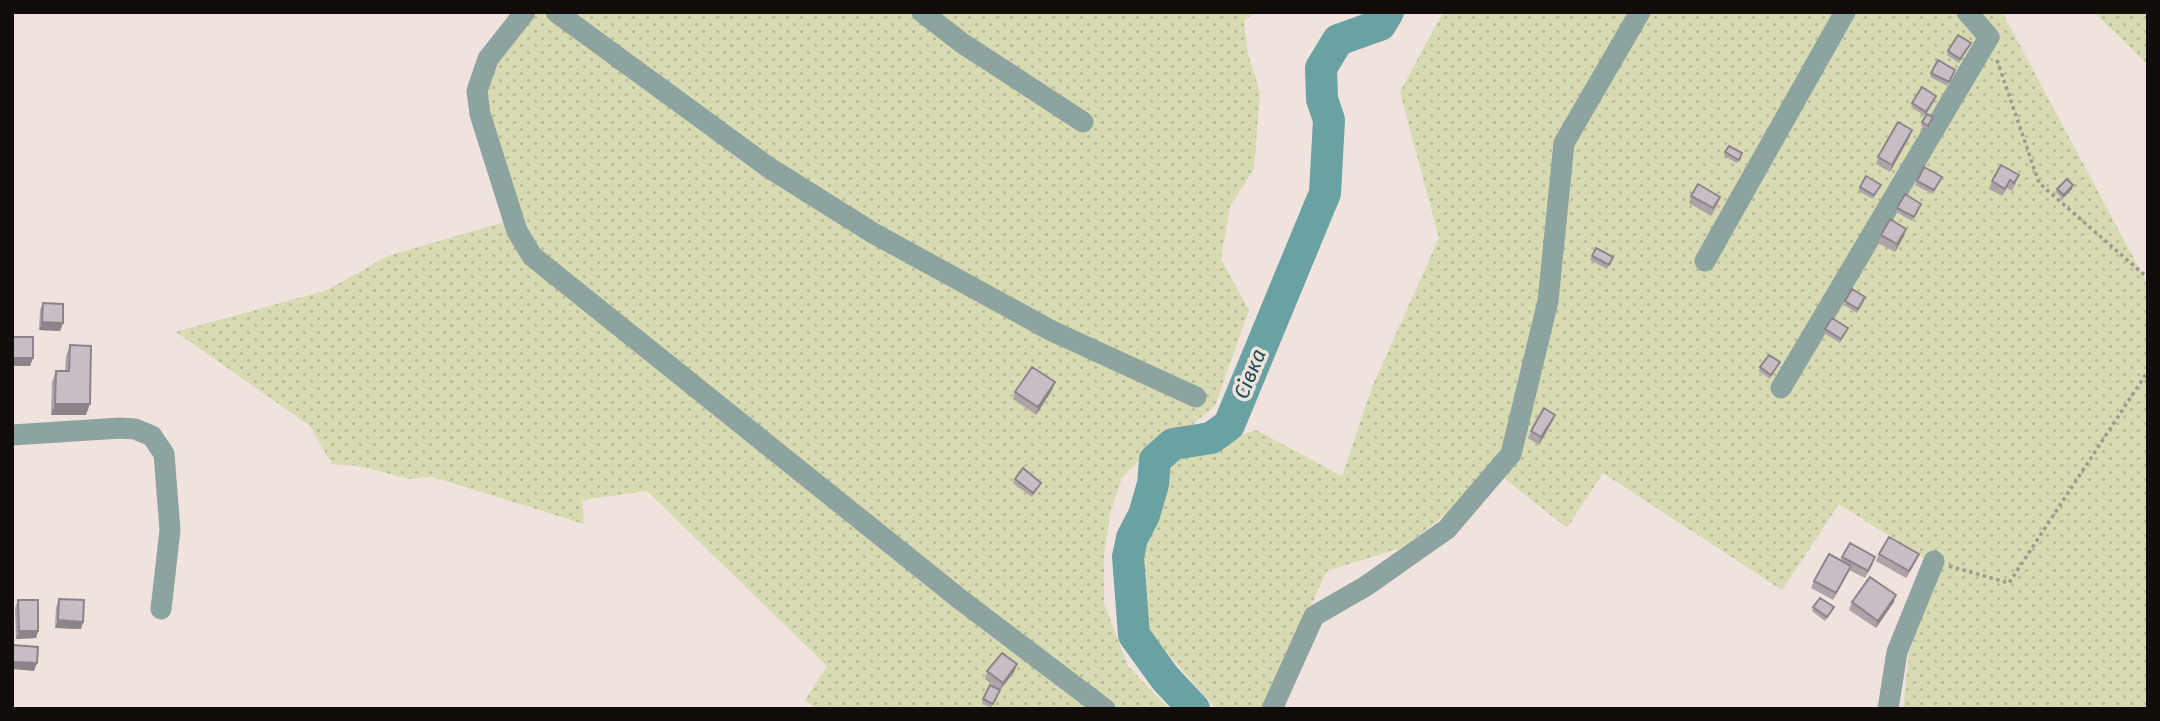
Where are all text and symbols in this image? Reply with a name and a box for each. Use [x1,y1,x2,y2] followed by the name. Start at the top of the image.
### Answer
[1228,345,1272,403] water label: Сівка

